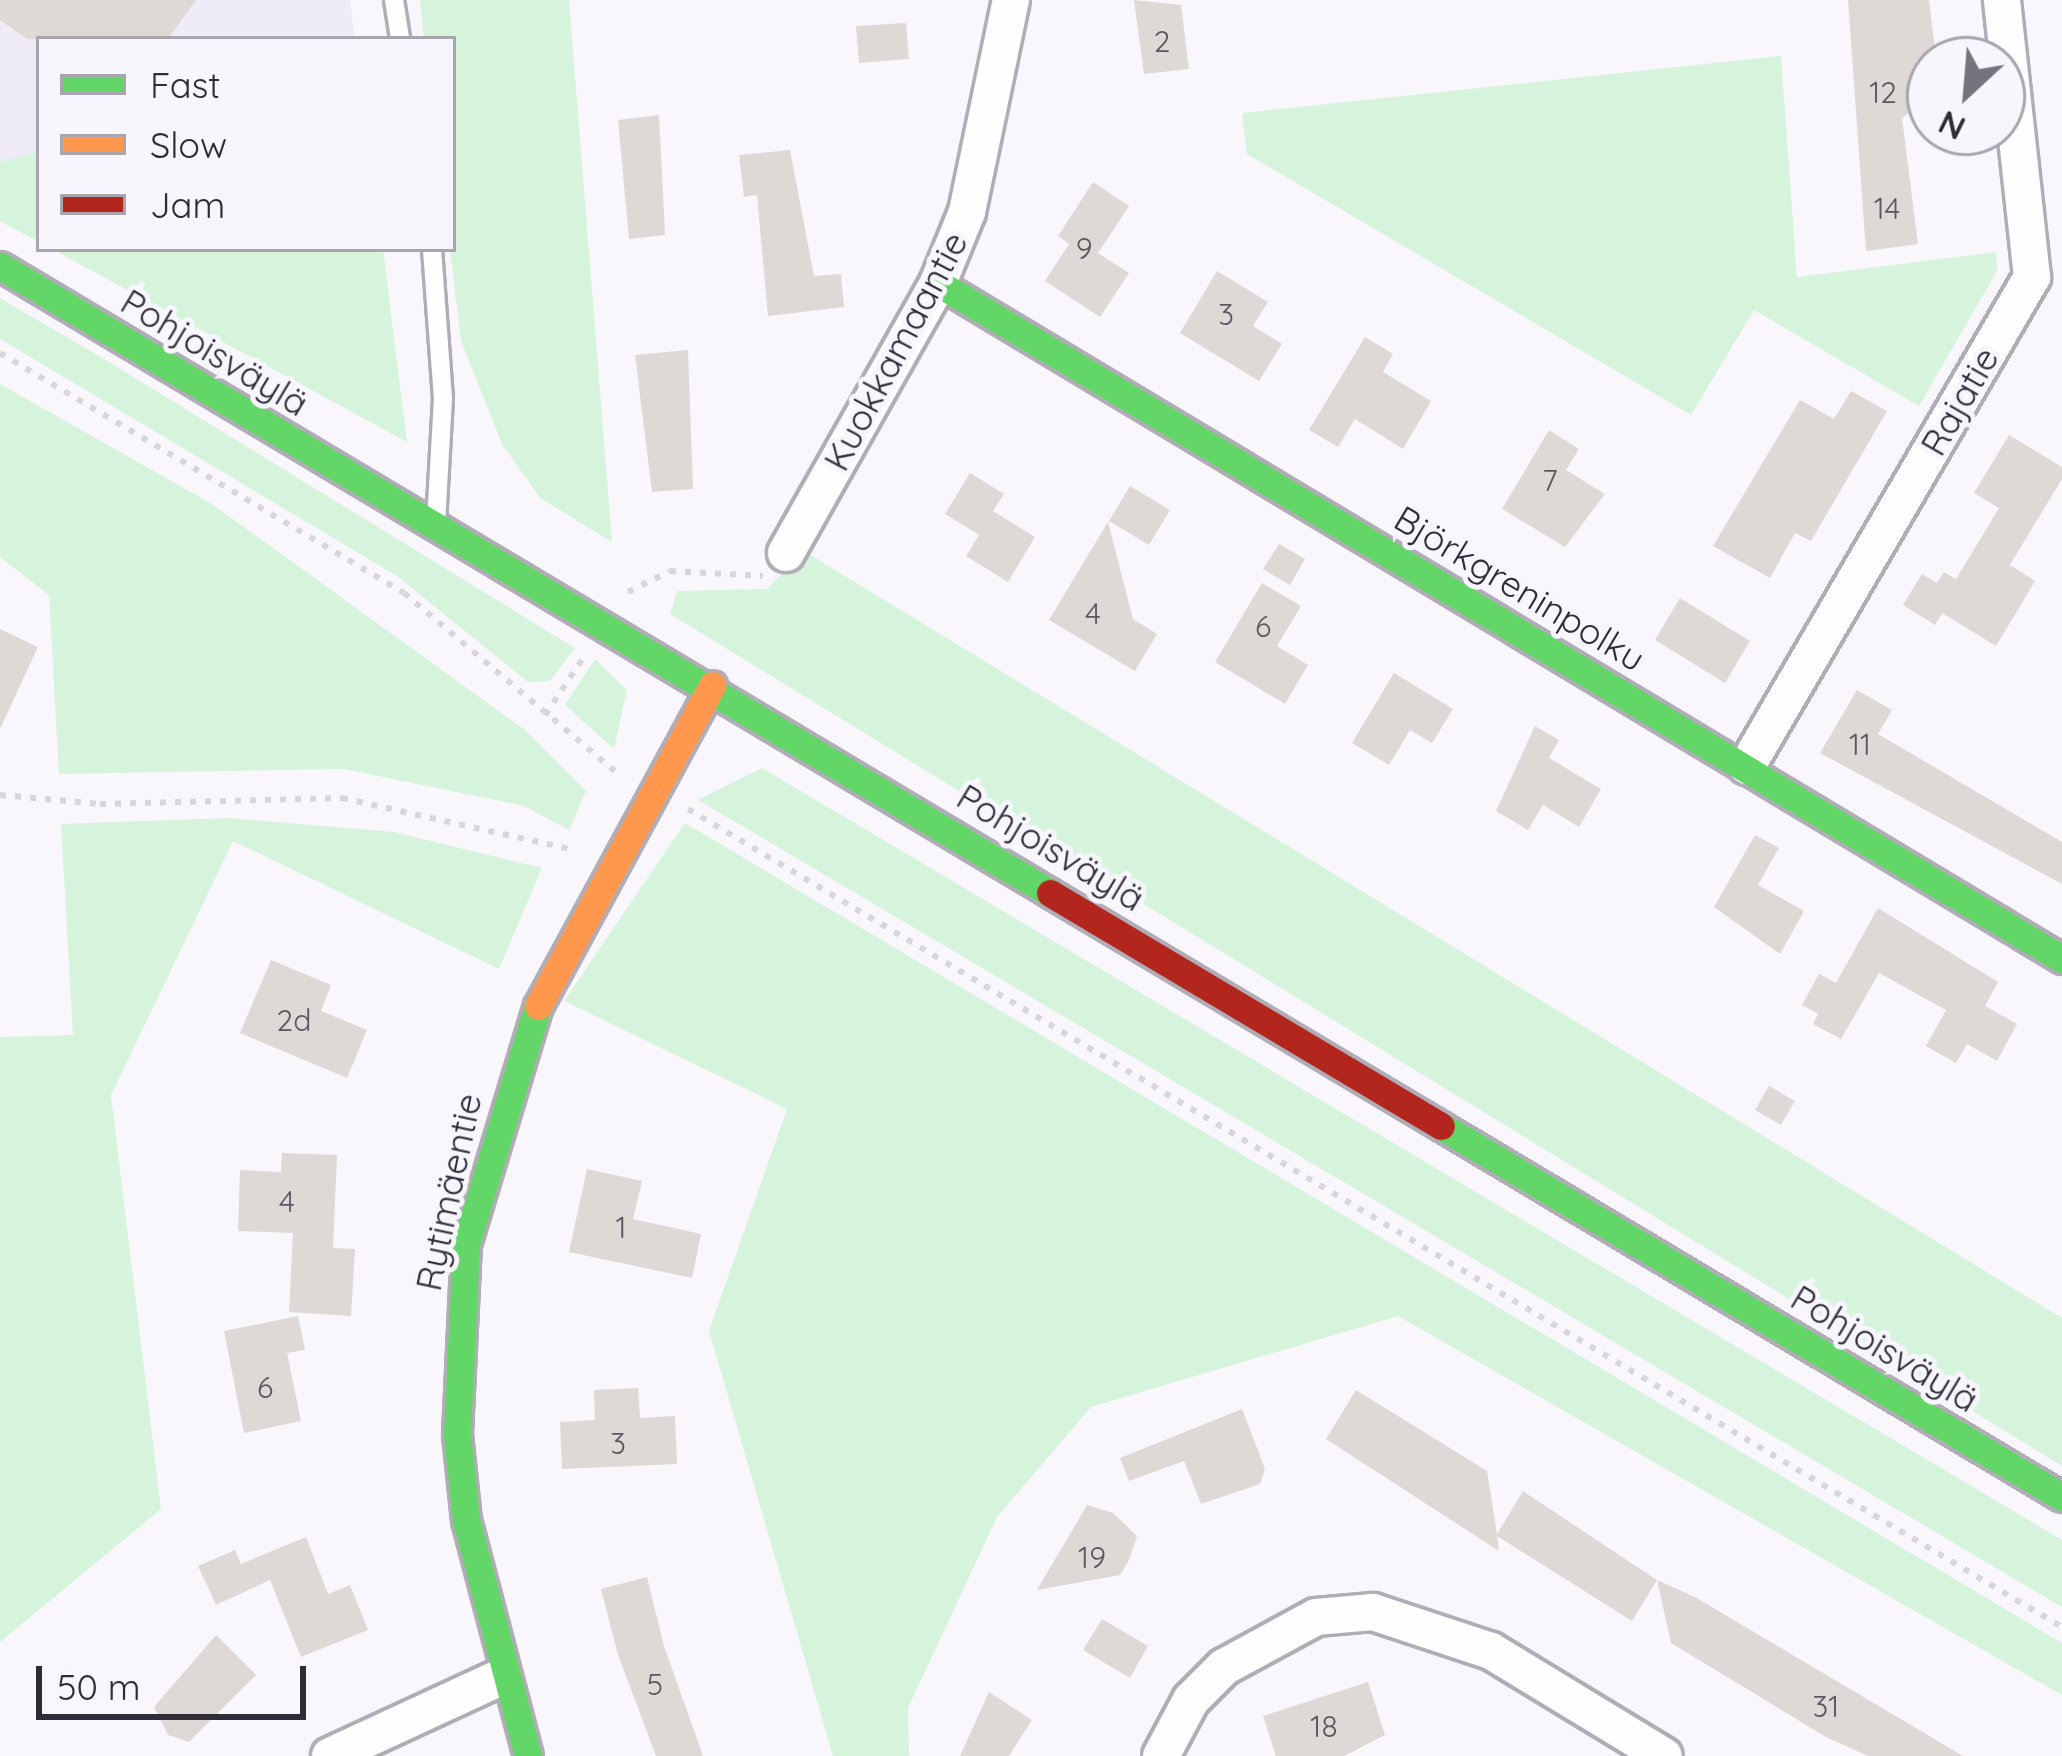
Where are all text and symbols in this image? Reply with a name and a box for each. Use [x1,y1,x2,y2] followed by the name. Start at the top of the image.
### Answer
[1154,23,1170,59] house number: 2
[36,36,456,252] legend
[1906,36,2026,156] north arrow
[150,62,221,107] text: Fast
[1869,74,1897,110] house number: 12
[1931,102,1971,150] text: N
[150,122,227,167] text: Slow
[150,182,225,227] text: Jam
[1874,190,1900,226] house number: 14
[814,224,976,478] street label: Kuokkamaantie
[1076,230,1092,266] house number: 9
[114,279,316,425] street label: Pohjoisväylä
[1218,296,1234,332] house number: 3
[1911,339,2007,463] street label: Rajatie
[1542,462,1558,498] house number: 7
[1387,496,1653,680] street label: Björkgreninpolku
[1085,595,1101,631] house number: 4
[1255,608,1271,644] house number: 6
[1849,726,1871,762] house number: 11
[950,774,1152,920] street label: Pohjoisväylä
[277,1002,311,1038] house number: 2d
[406,1089,490,1295] street label: Rytimäentie
[279,1183,295,1219] house number: 4
[615,1209,627,1245] house number: 1
[1784,1275,1986,1421] street label: Pohjoisväylä
[257,1369,273,1405] house number: 6
[610,1425,626,1461] house number: 3
[1078,1539,1106,1575] house number: 19
[42,1642,312,1716] scale bar
[57,1664,141,1709] text: 50 m
[647,1666,663,1702] house number: 5
[1813,1688,1839,1724] house number: 31
[1310,1708,1338,1744] house number: 18

